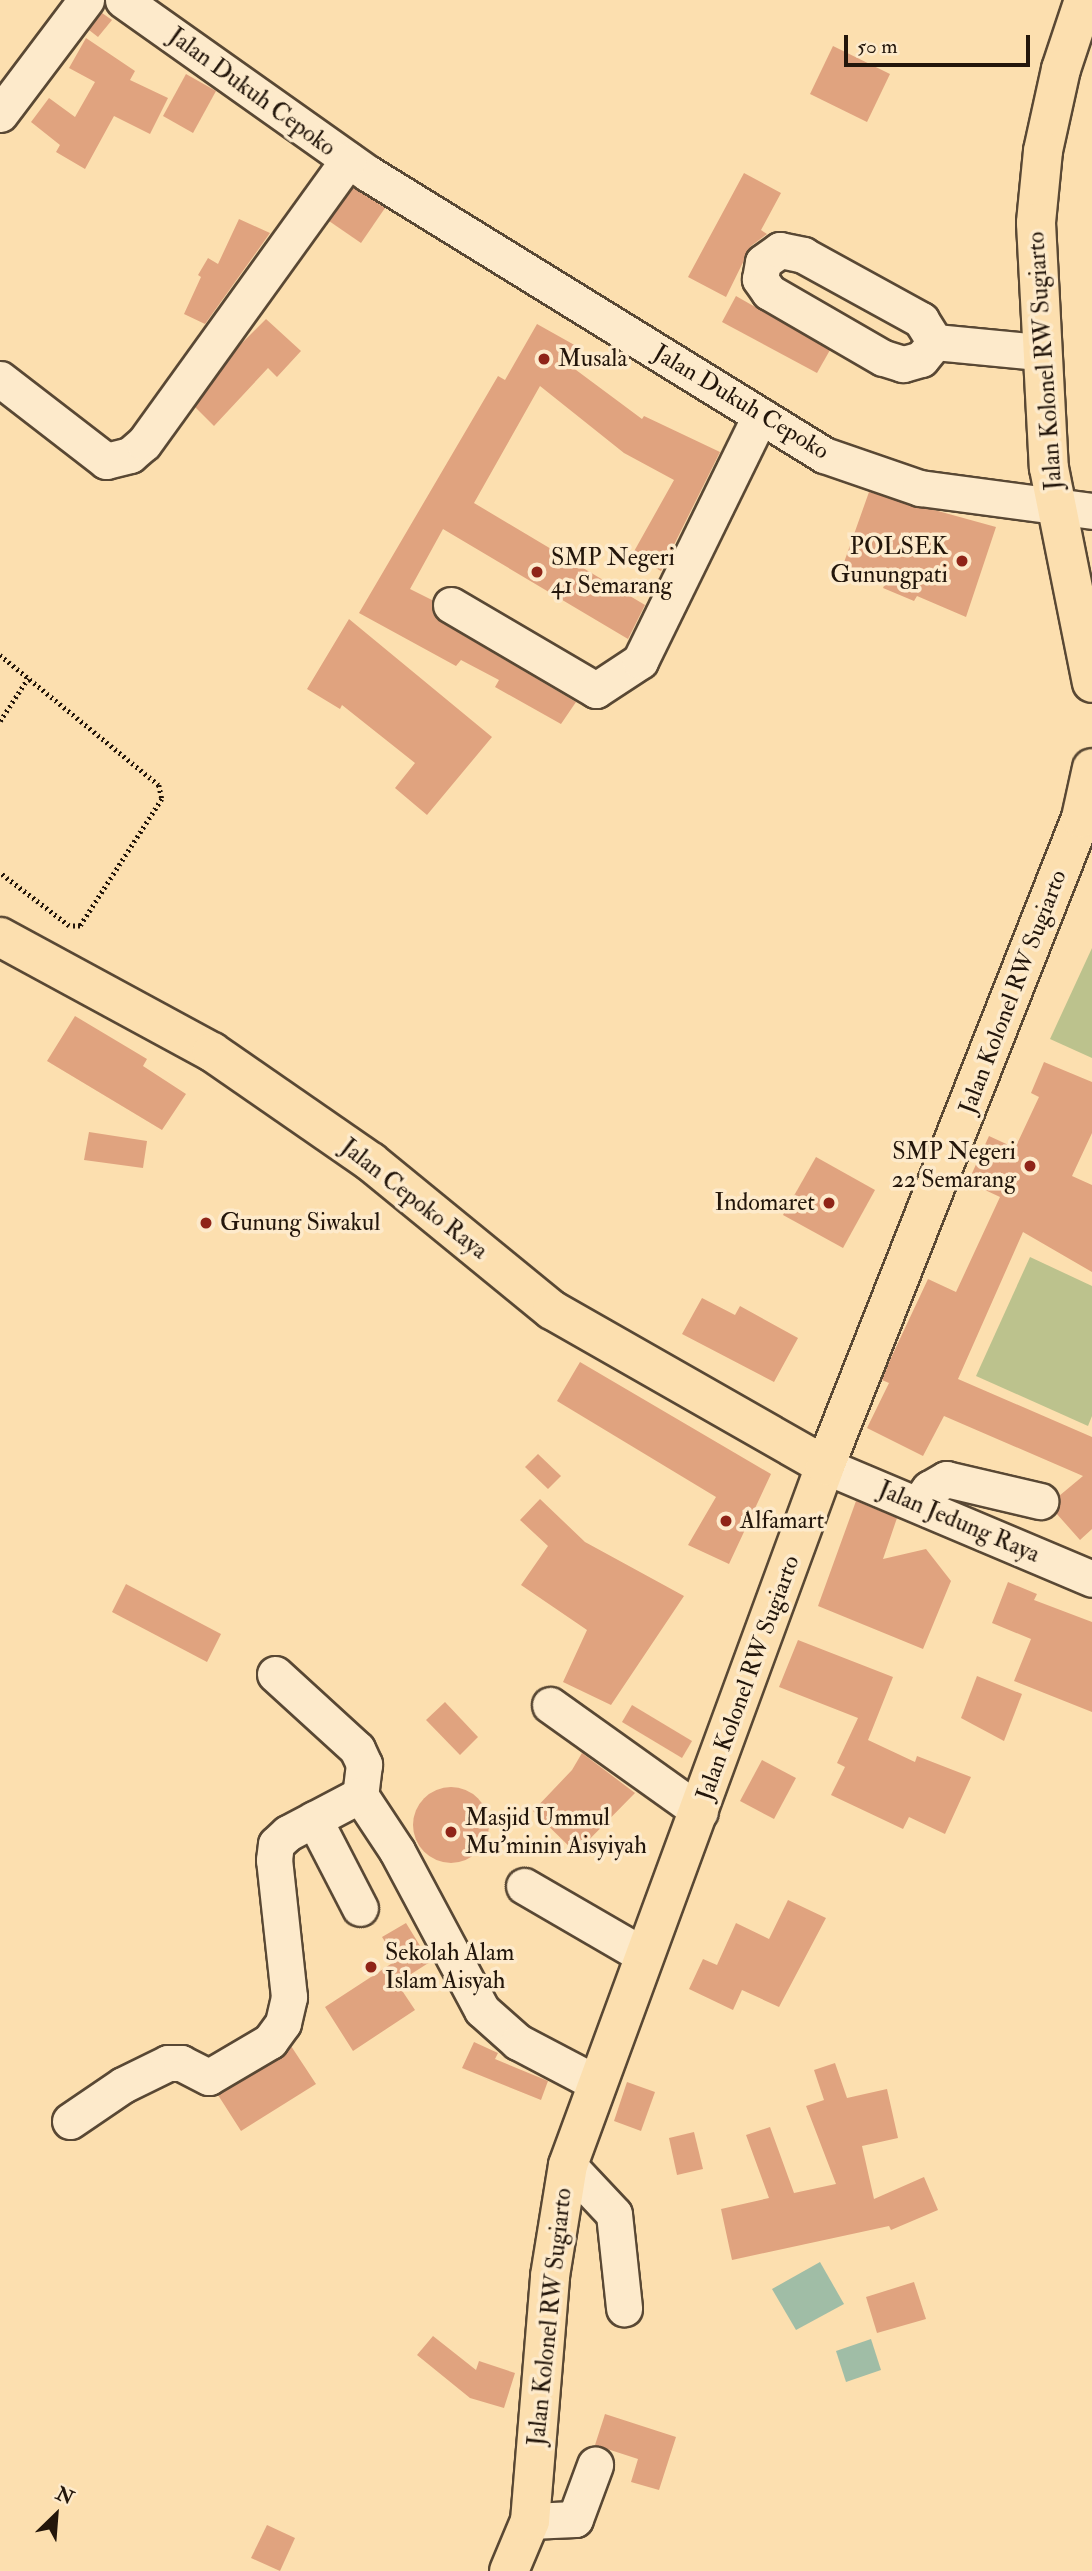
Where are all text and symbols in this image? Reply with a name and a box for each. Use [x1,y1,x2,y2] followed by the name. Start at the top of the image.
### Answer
[847,21,1032,65] scale bar
[163,22,341,162] street label: Jalan Dukuh Cepoko
[857,33,898,60] text: 50 m
[1022,231,1068,491] street label: Jalan Kolonel RW Sugiarto
[648,338,834,466] street label: Jalan Dukuh Cepoko
[558,345,627,373] place label: Musala
[536,351,552,367] marker: Musala
[830,533,948,589] place label: POLSEK Gunungpati
[551,544,675,600] place label: SMP Negeri 41 Semarang
[954,553,970,569] marker: POLSEK Gunungpati
[529,564,545,580] marker: SMP Negeri 41 Semarang
[953,866,1073,1118] street label: Jalan Kolonel RW Sugiarto
[335,1133,493,1265] street label: Jalan Cepoko Raya
[892,1138,1016,1194] place label: SMP Negeri 22 Semarang
[1022,1158,1038,1174] marker: SMP Negeri 22 Semarang
[714,1189,815,1217] place label: Indomaret
[821,1195,837,1211] marker: Indomaret
[220,1209,380,1237] place label: Gunung Siwakul
[198,1215,214,1231] marker: Gunung Siwakul
[874,1475,1044,1569] street label: Jalan Jedung Raya
[740,1507,824,1535] place label: Alfamart
[718,1513,734,1529] marker: Alfamart
[690,1551,806,1805] street label: Jalan Kolonel RW Sugiarto
[465,1804,647,1860] place label: Masjid Ummul Mu'minin Aisyiyah
[443,1824,459,1840] marker: Masjid Ummul Mu'minin Aisyiyah
[385,1939,514,1995] place label: Sekolah Alam Islam Aisyah
[363,1959,379,1975] marker: Sekolah Alam Islam Aisyah
[522,2187,578,2447] street label: Jalan Kolonel RW Sugiarto
[21,2480,91,2550] north arrow
[52,2481,78,2510] text: N

